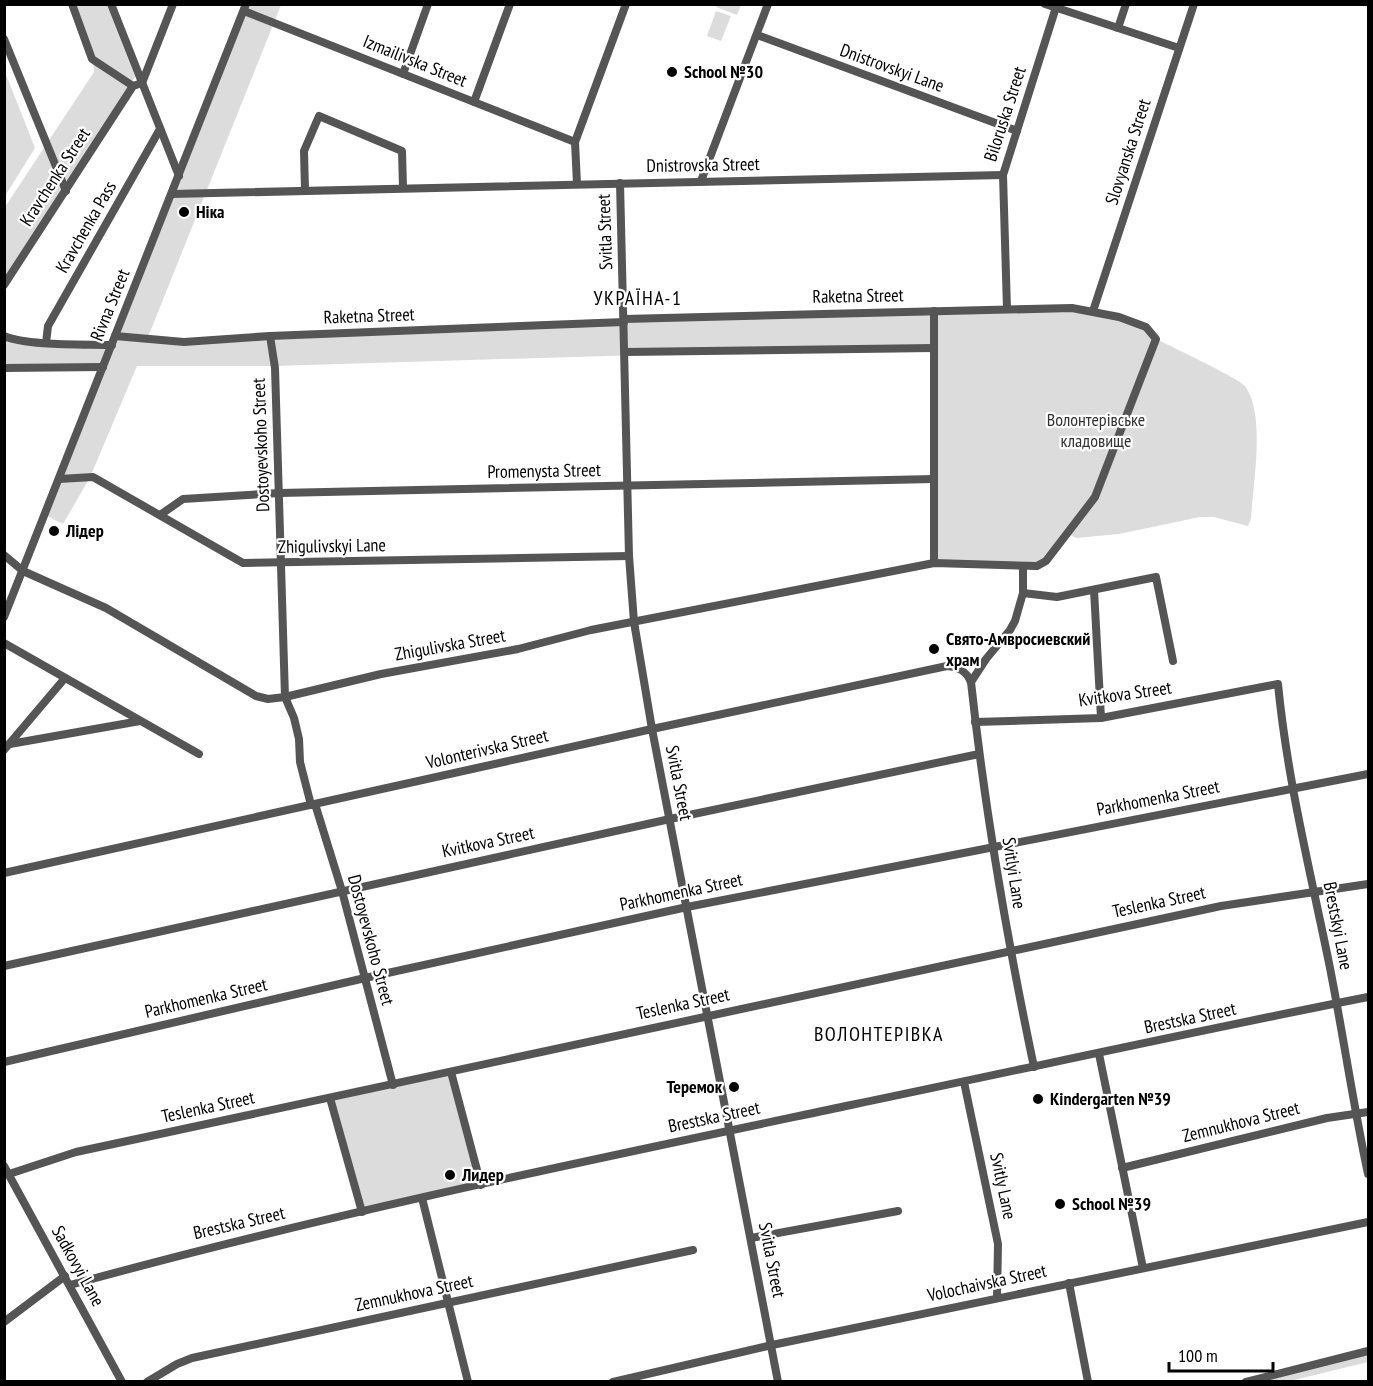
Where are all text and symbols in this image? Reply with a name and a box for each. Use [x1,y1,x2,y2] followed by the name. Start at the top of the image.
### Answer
[360,29,470,92] street label: Izmailivska Street
[837,38,947,97] street label: Dnistrovskyi Lane
[684,60,763,83] place label: School №30
[978,63,1031,164] street label: Biloruska Street
[665,65,679,79] marker: School №30
[1100,96,1155,208] street label: Slovyanska Street
[14,123,95,230] street label: Kravchenka Street
[646,152,760,177] street label: Dnistrovska Street
[50,177,121,277] street label: Kravchenka Pass
[592,194,617,270] street label: Svitla Street
[196,200,224,223] place label: Ніка
[177,205,191,219] marker: Ніка
[85,265,134,344] street label: Rivna Street
[812,283,904,308] street label: Raketna Street
[594,285,682,311] district label: УКРАЇНА-1
[323,302,415,329] street label: Raketna Street
[247,378,274,512] street label: Dostoyevskoho Street
[1047,408,1145,452] park label: Волонтерівське кладовище
[487,458,601,483] street label: Promenysta Street
[65,519,104,542] place label: Лідер
[47,524,61,538] marker: Лідер
[278,533,386,558] street label: Zhigulivskyi Lane
[393,623,507,666] street label: Zhigulivska Street
[946,627,1090,671] place label: Свято-Амвросиевский храм
[927,642,941,656] marker: Свято-Амвросиевский храм
[1077,676,1173,711] street label: Kvitkova Street
[423,723,550,774] street label: Volonterivska Street
[661,743,698,822] street label: Svitla Street
[1094,774,1221,821] street label: Parkhomenka Street
[440,821,536,862] street label: Kvitkova Street
[998,836,1031,910] street label: Svitlyi Lane
[617,867,744,916] street label: Parkhomenka Street
[343,872,400,1008] street label: Dostoyevskoho Street
[1110,880,1208,923] street label: Teslenka Street
[1319,880,1358,972] street label: Brestskyi Lane
[143,972,269,1023] street label: Parkhomenka Street
[634,982,732,1025] street label: Teslenka Street
[1142,997,1238,1038] street label: Brestska Street
[814,1021,944,1047] district label: ВОЛОНТЕРІВКА
[667,1075,723,1098] place label: Теремок
[727,1080,741,1094] marker: Теремок
[159,1085,257,1128] street label: Teslenka Street
[1050,1087,1171,1110] place label: Kindergarten №39
[1031,1092,1045,1106] marker: Kindergarten №39
[666,1096,762,1137] street label: Brestska Street
[1180,1096,1302,1147] street label: Zemnukhova Street
[985,1150,1022,1221] street label: Svitly Lane
[461,1163,504,1186] place label: Лидер
[443,1168,457,1182] marker: Лидер
[1072,1192,1151,1215] place label: School №39
[1053,1197,1067,1211] marker: School №39
[191,1201,287,1244] street label: Brestska Street
[754,1220,791,1299] street label: Svitla Street
[47,1221,110,1310] street label: Sadkovyi Lane
[924,1259,1048,1307] street label: Volochaivska Street
[353,1269,475,1316] street label: Zemnukhova Street
[1169,1335,1272,1373] scale bar
[1178,1344,1218,1367] text: 100 m

